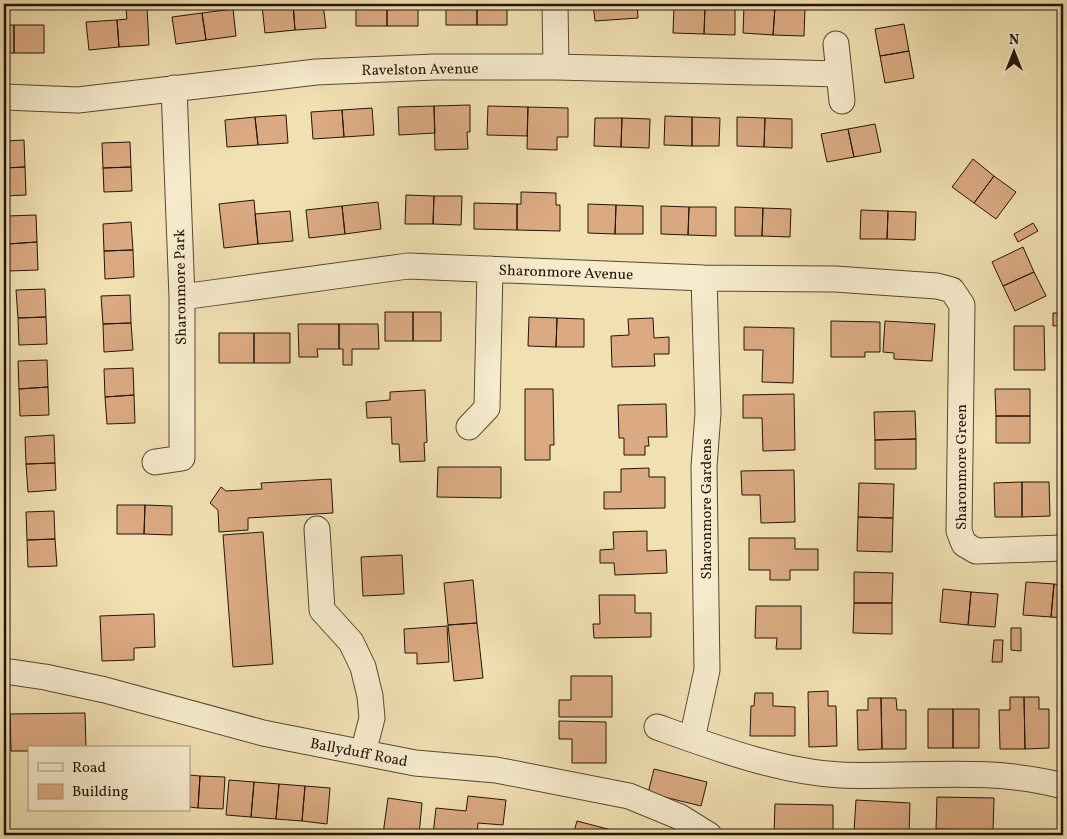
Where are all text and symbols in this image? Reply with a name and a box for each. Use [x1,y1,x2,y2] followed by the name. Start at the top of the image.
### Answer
[990,28,1040,78] north arrow
[1009,31,1019,50] text: N
[361,59,479,82] street label: Ravelston Avenue
[170,229,193,345] street label: Sharonmore Park
[498,261,634,286] street label: Sharonmore Avenue
[952,404,973,530] street label: Sharonmore Green
[697,438,718,580] street label: Sharonmore Gardens
[308,734,409,773] street label: Ballyduff Road
[28,746,190,812] legend
[72,758,106,779] text: Road
[72,782,129,803] text: Building

